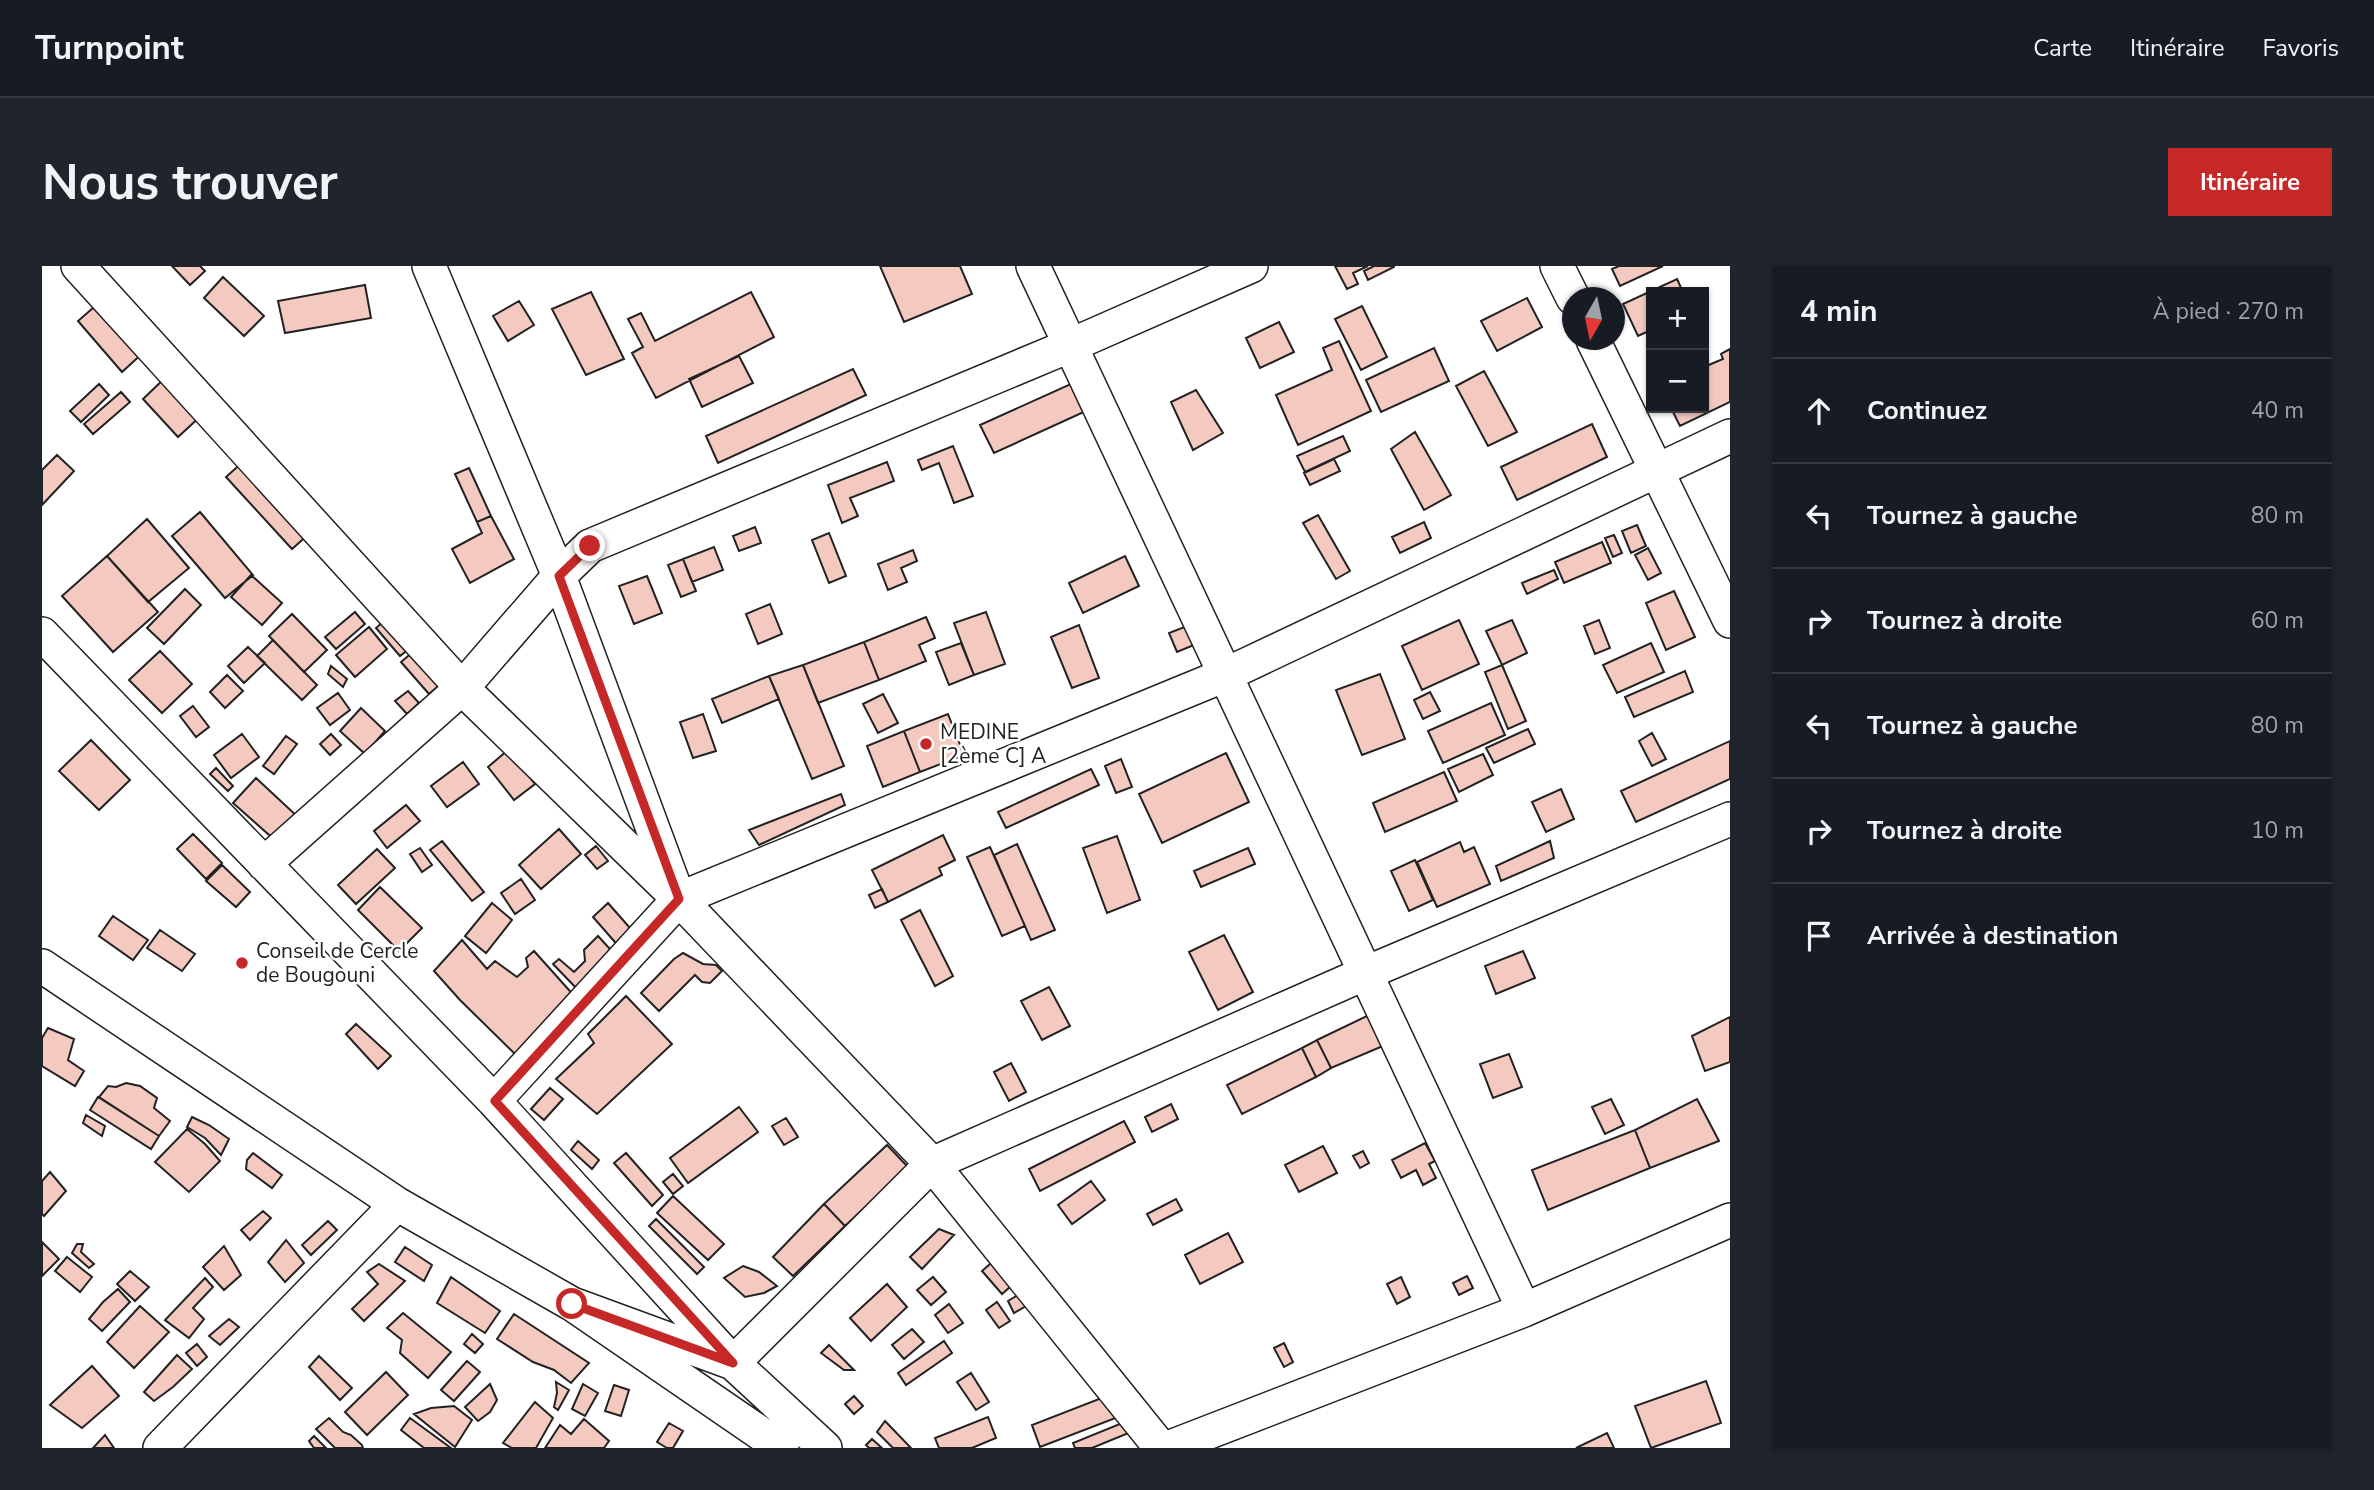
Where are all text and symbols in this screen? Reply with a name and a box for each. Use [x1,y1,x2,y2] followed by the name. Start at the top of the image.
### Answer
[35,26,184,71] text: Turnpoint
[2033,32,2092,64] text: Carte
[2130,32,2224,64] text: Itinéraire
[2262,32,2339,64] text: Favoris
[2168,148,2332,216] button: Itinéraire
[42,149,338,216] text: Nous trouver
[1562,287,1625,350] north arrow
[1646,287,1709,413] map controls
[1646,287,1709,350] button: +
[1800,291,1878,332] text: 4 min
[2153,296,2304,327] text: À pied · 270 m
[1646,350,1709,413] button: −
[1800,392,1838,430] icon: ahead
[1867,393,1987,428] text: Continuez
[2251,395,2304,426] text: 40 m
[1800,497,1838,535] icon: left
[1867,498,2078,533] text: Tournez à gauche
[2251,500,2304,531] text: 80 m
[574,530,605,561] route end
[1800,602,1838,640] icon: right
[1867,603,2062,638] text: Tournez à droite
[2251,605,2304,636] text: 60 m
[1800,707,1838,745] icon: left
[1867,708,2078,743] text: Tournez à gauche
[2251,710,2304,741] text: 80 m
[940,718,1046,770] place label: MEDINE [2ème C] A
[918,736,934,752] marker: MEDINE [2ème C] A
[1800,812,1838,850] icon: right
[1867,813,2062,848] text: Tournez à droite
[2251,815,2304,846] text: 10 m
[1800,917,1838,955] icon: arrive
[1867,918,2118,953] text: Arrivée à destination
[256,937,419,989] place label: Conseil de Cercle de Bougouni
[234,955,250,971] marker: Conseil de Cercle de Bougouni
[556,1288,587,1319] route start

